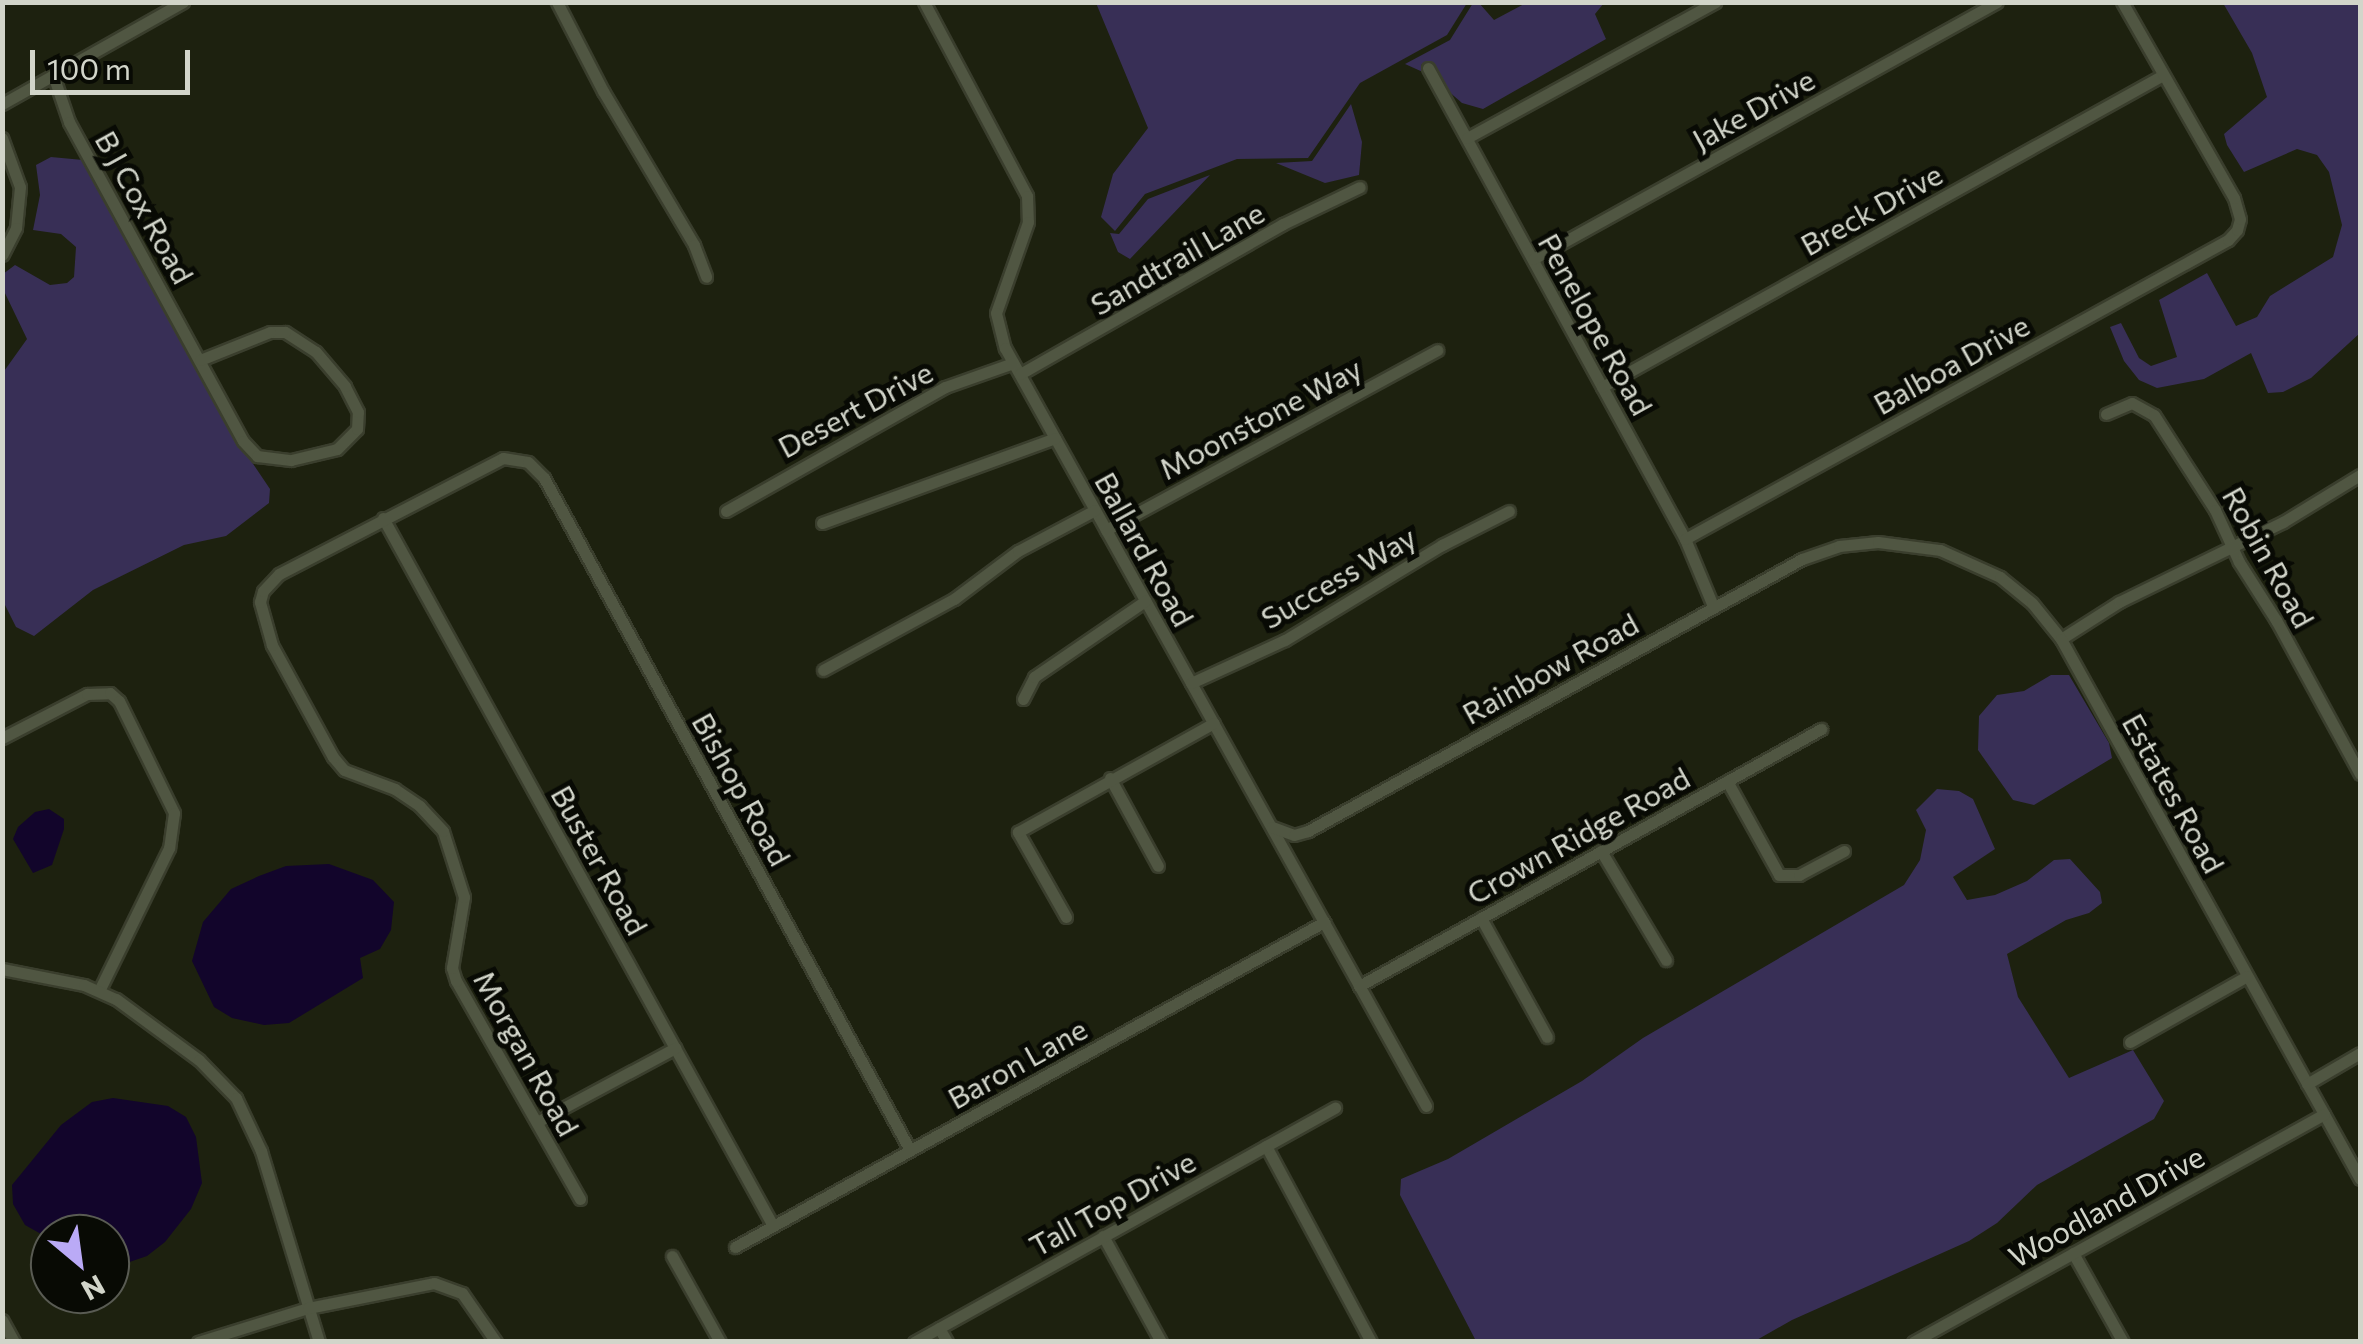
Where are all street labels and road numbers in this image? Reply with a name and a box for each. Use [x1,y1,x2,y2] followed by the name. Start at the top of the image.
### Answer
[1686,61,1820,157] street label: Jake Drive
[88,124,202,290] street label: B J Cox Road
[1794,155,1948,263] street label: Breck Drive
[1084,194,1270,322] street label: Sandtrail Lane
[1531,227,1661,421] street label: Penelope Road
[1867,307,2035,421] street label: Balboa Drive
[1153,350,1367,486] street label: Moonstone Way
[772,353,938,465] street label: Desert Drive
[1088,466,1202,632] street label: Ballard Road
[2216,480,2322,634] street label: Robin Road
[1254,518,1422,636] street label: Success Way
[1456,605,1644,731] street label: Rainbow Road
[685,706,799,872] street label: Bishop Road
[2115,707,2233,879] street label: Estates Road
[1460,759,1696,911] street label: Crown Ridge Road
[544,779,656,941] street label: Buster Road
[467,964,587,1142] street label: Morgan Road
[941,1010,1093,1116] street label: Baron Lane
[2002,1137,2210,1275] street label: Woodland Drive
[1023,1143,1201,1263] street label: Tall Top Drive

